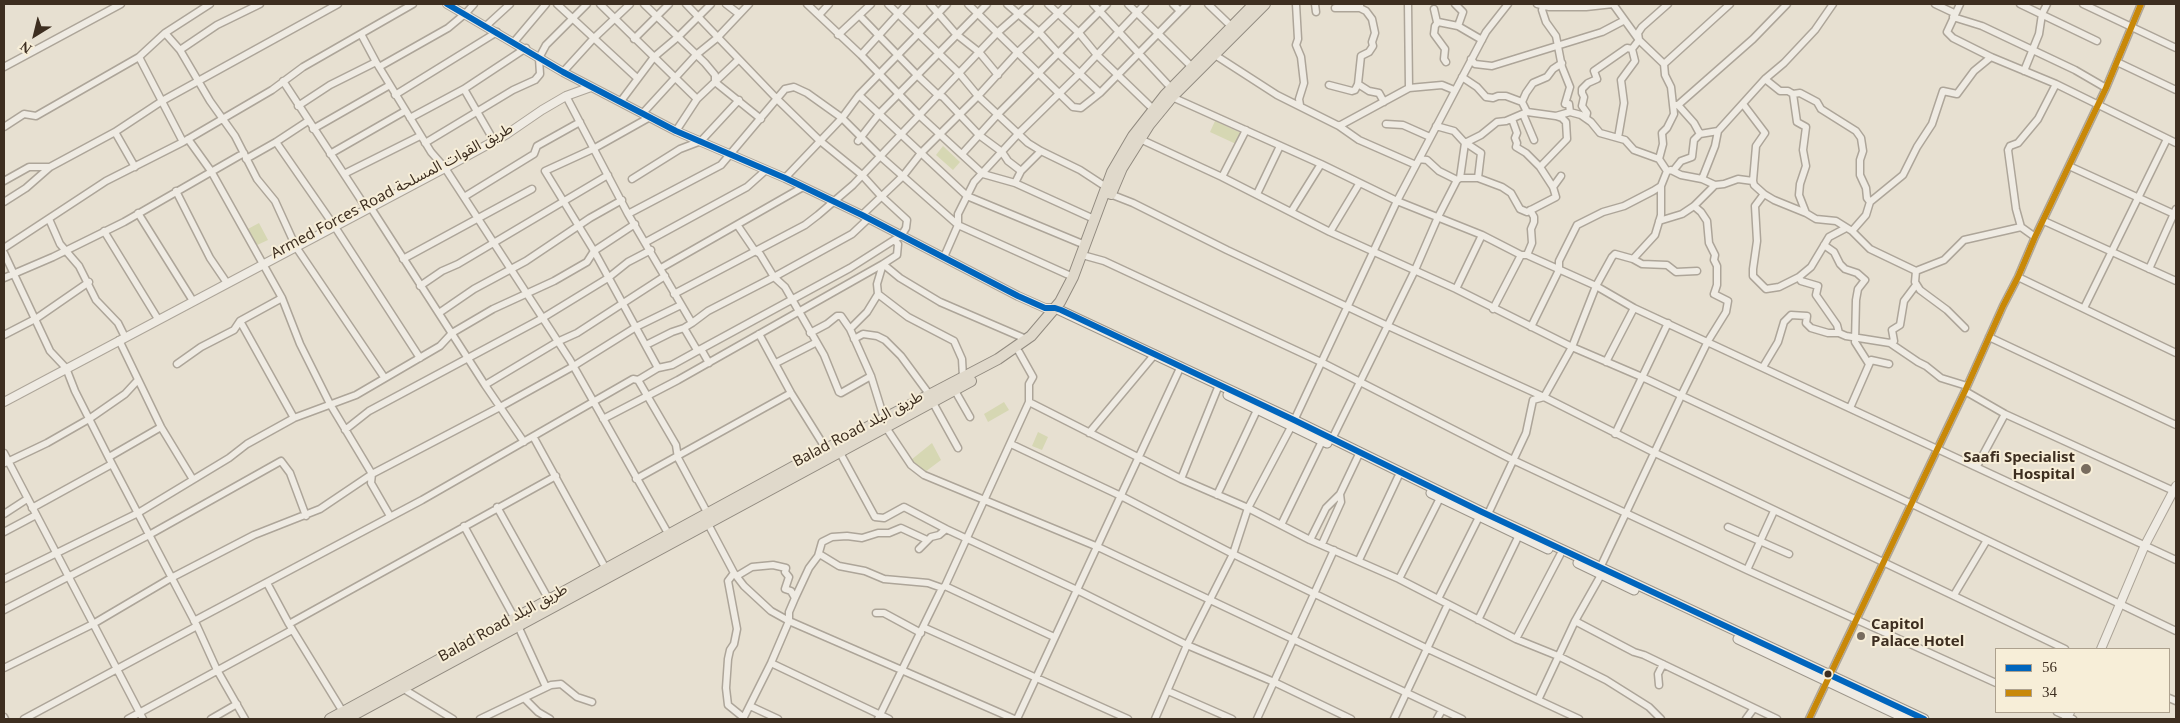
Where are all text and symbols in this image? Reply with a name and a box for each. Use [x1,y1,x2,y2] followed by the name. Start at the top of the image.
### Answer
[10,10,60,60] north arrow
[17,38,34,57] text: N
[269,121,517,265] street label: Armed Forces Road طريق القوات المسلحة
[791,389,927,473] street label: Balad Road طريق البلد
[1963,451,2075,486] place label: Saafi Specialist Hospital
[2079,462,2093,476] marker: Saafi Specialist Hospital
[436,582,572,668] street label: Balad Road طريق البلد
[1871,618,1964,653] place label: Capitol Palace Hotel
[1855,630,1867,642] marker: Capitol Palace Hotel
[1995,648,2170,713] legend
[2042,659,2057,675] text: 56
[1823,669,1833,679] unlabelled marker
[2042,684,2057,700] text: 34

